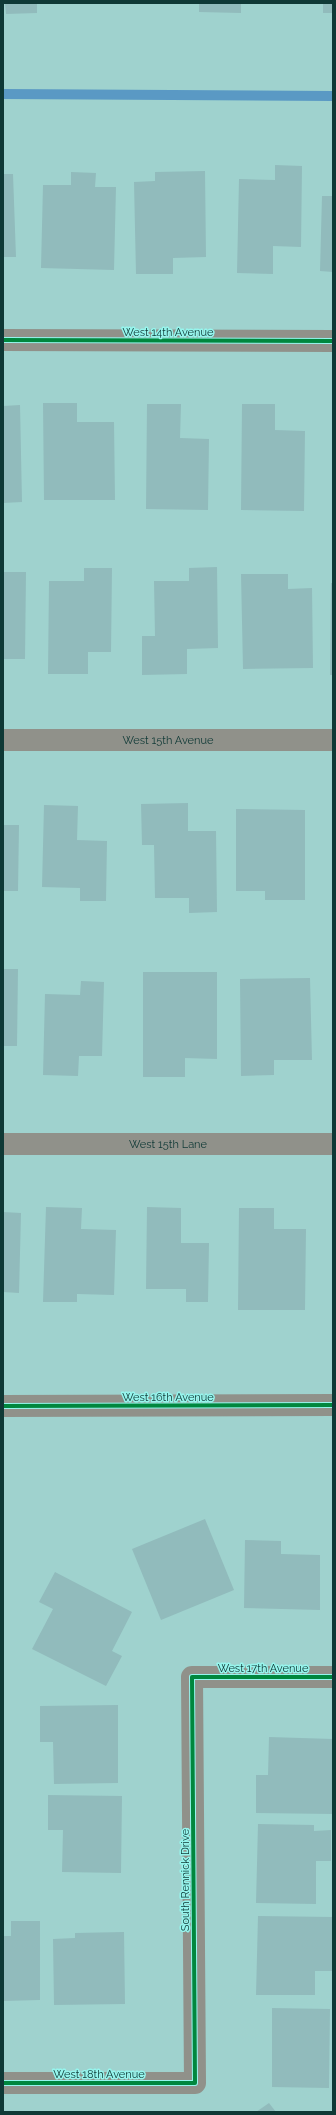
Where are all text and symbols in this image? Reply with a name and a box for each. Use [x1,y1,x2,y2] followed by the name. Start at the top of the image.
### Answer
[123,326,214,339] street label: West 14th Avenue
[122,734,214,747] street label: West 15th Avenue
[129,1138,208,1151] street label: West 15th Lane
[122,1391,214,1404] street label: West 16th Avenue
[218,1662,309,1675] street label: West 17th Avenue
[179,1828,192,1931] street label: South Rennick Drive
[53,2068,145,2081] street label: West 18th Avenue

